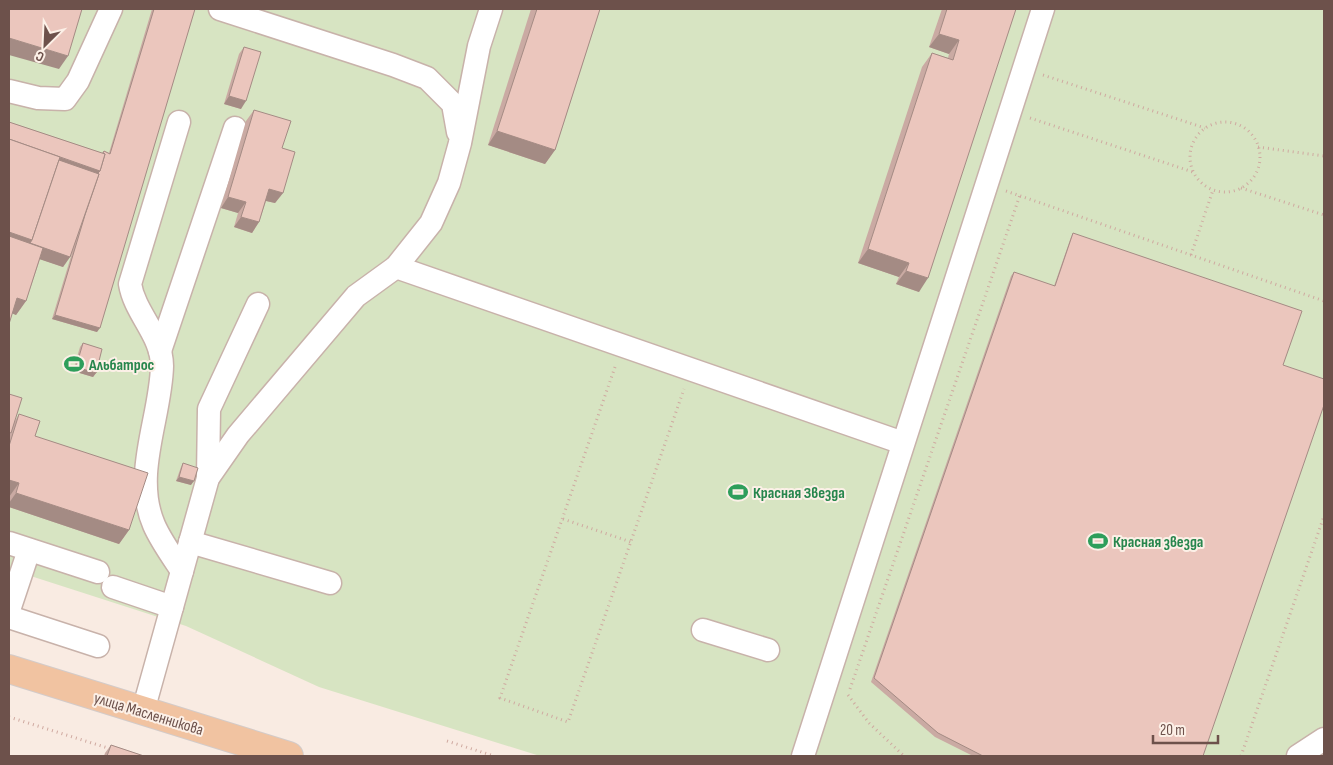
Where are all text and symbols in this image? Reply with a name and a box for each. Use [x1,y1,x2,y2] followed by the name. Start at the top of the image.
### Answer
[20,20,70,70] north arrow
[33,47,47,66] text: С
[63,353,85,375] sports icon: Альбатрос
[88,356,155,375] place label: Альбатрос
[727,481,749,503] sports icon: Красная Звезда
[753,484,845,503] place label: Красная Звезда
[1087,530,1109,552] sports icon: Красная звезда
[1113,533,1203,552] place label: Красная звезда
[92,689,206,740] street label: улица Масленникова
[1153,712,1218,744] scale bar
[1160,721,1185,740] text: 20 m

